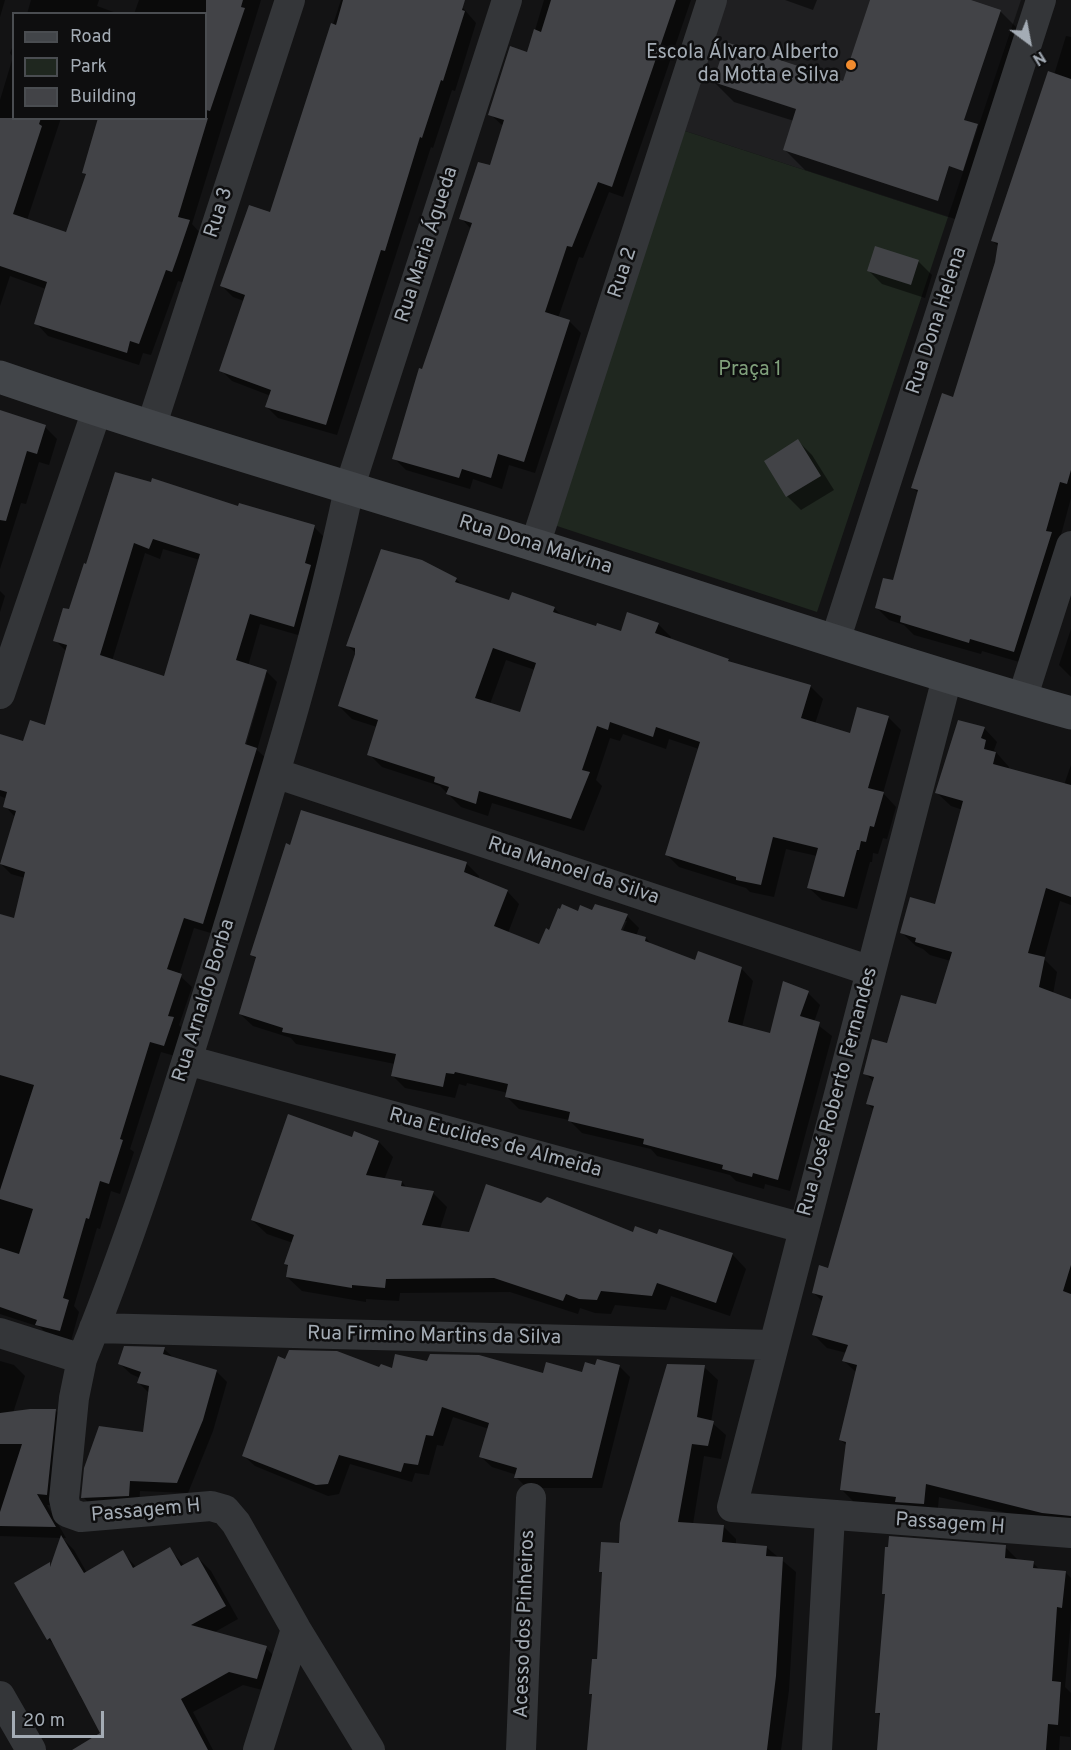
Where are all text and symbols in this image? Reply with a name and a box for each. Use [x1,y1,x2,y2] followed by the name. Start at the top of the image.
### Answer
[12,12,207,120] legend
[999,12,1059,72] north arrow
[70,26,112,49] text: Road
[646,42,839,89] place label: Escola Álvaro Alberto da Motta e Silva
[1028,46,1049,69] text: N
[70,56,107,79] text: Park
[844,58,858,72] marker: Escola Álvaro Alberto da Motta e Silva
[70,86,136,109] text: Building
[391,164,465,326] street label: Rua Maria Águeda
[201,185,239,241] street label: Rua 3
[903,244,973,398] street label: Rua Dona Helena
[605,245,643,301] street label: Rua 2
[718,359,782,383] park label: Praça 1
[455,511,615,581] street label: Rua Dona Malvina
[484,833,662,911] street label: Rua Manoel da Silva
[169,917,241,1085] street label: Rua Arnaldo Borba
[794,965,884,1219] street label: Rua José Roberto Fernandes
[386,1104,604,1184] street label: Rua Euclides de Almeida
[307,1323,561,1351] street label: Rua Firmino Martins da Silva
[90,1495,202,1529] street label: Passagem H
[894,1509,1006,1541] street label: Passagem H
[511,1529,541,1719] street label: Acesso dos Pinheiros
[15,1699,106,1737] scale bar
[23,1710,65,1733] text: 20 m

